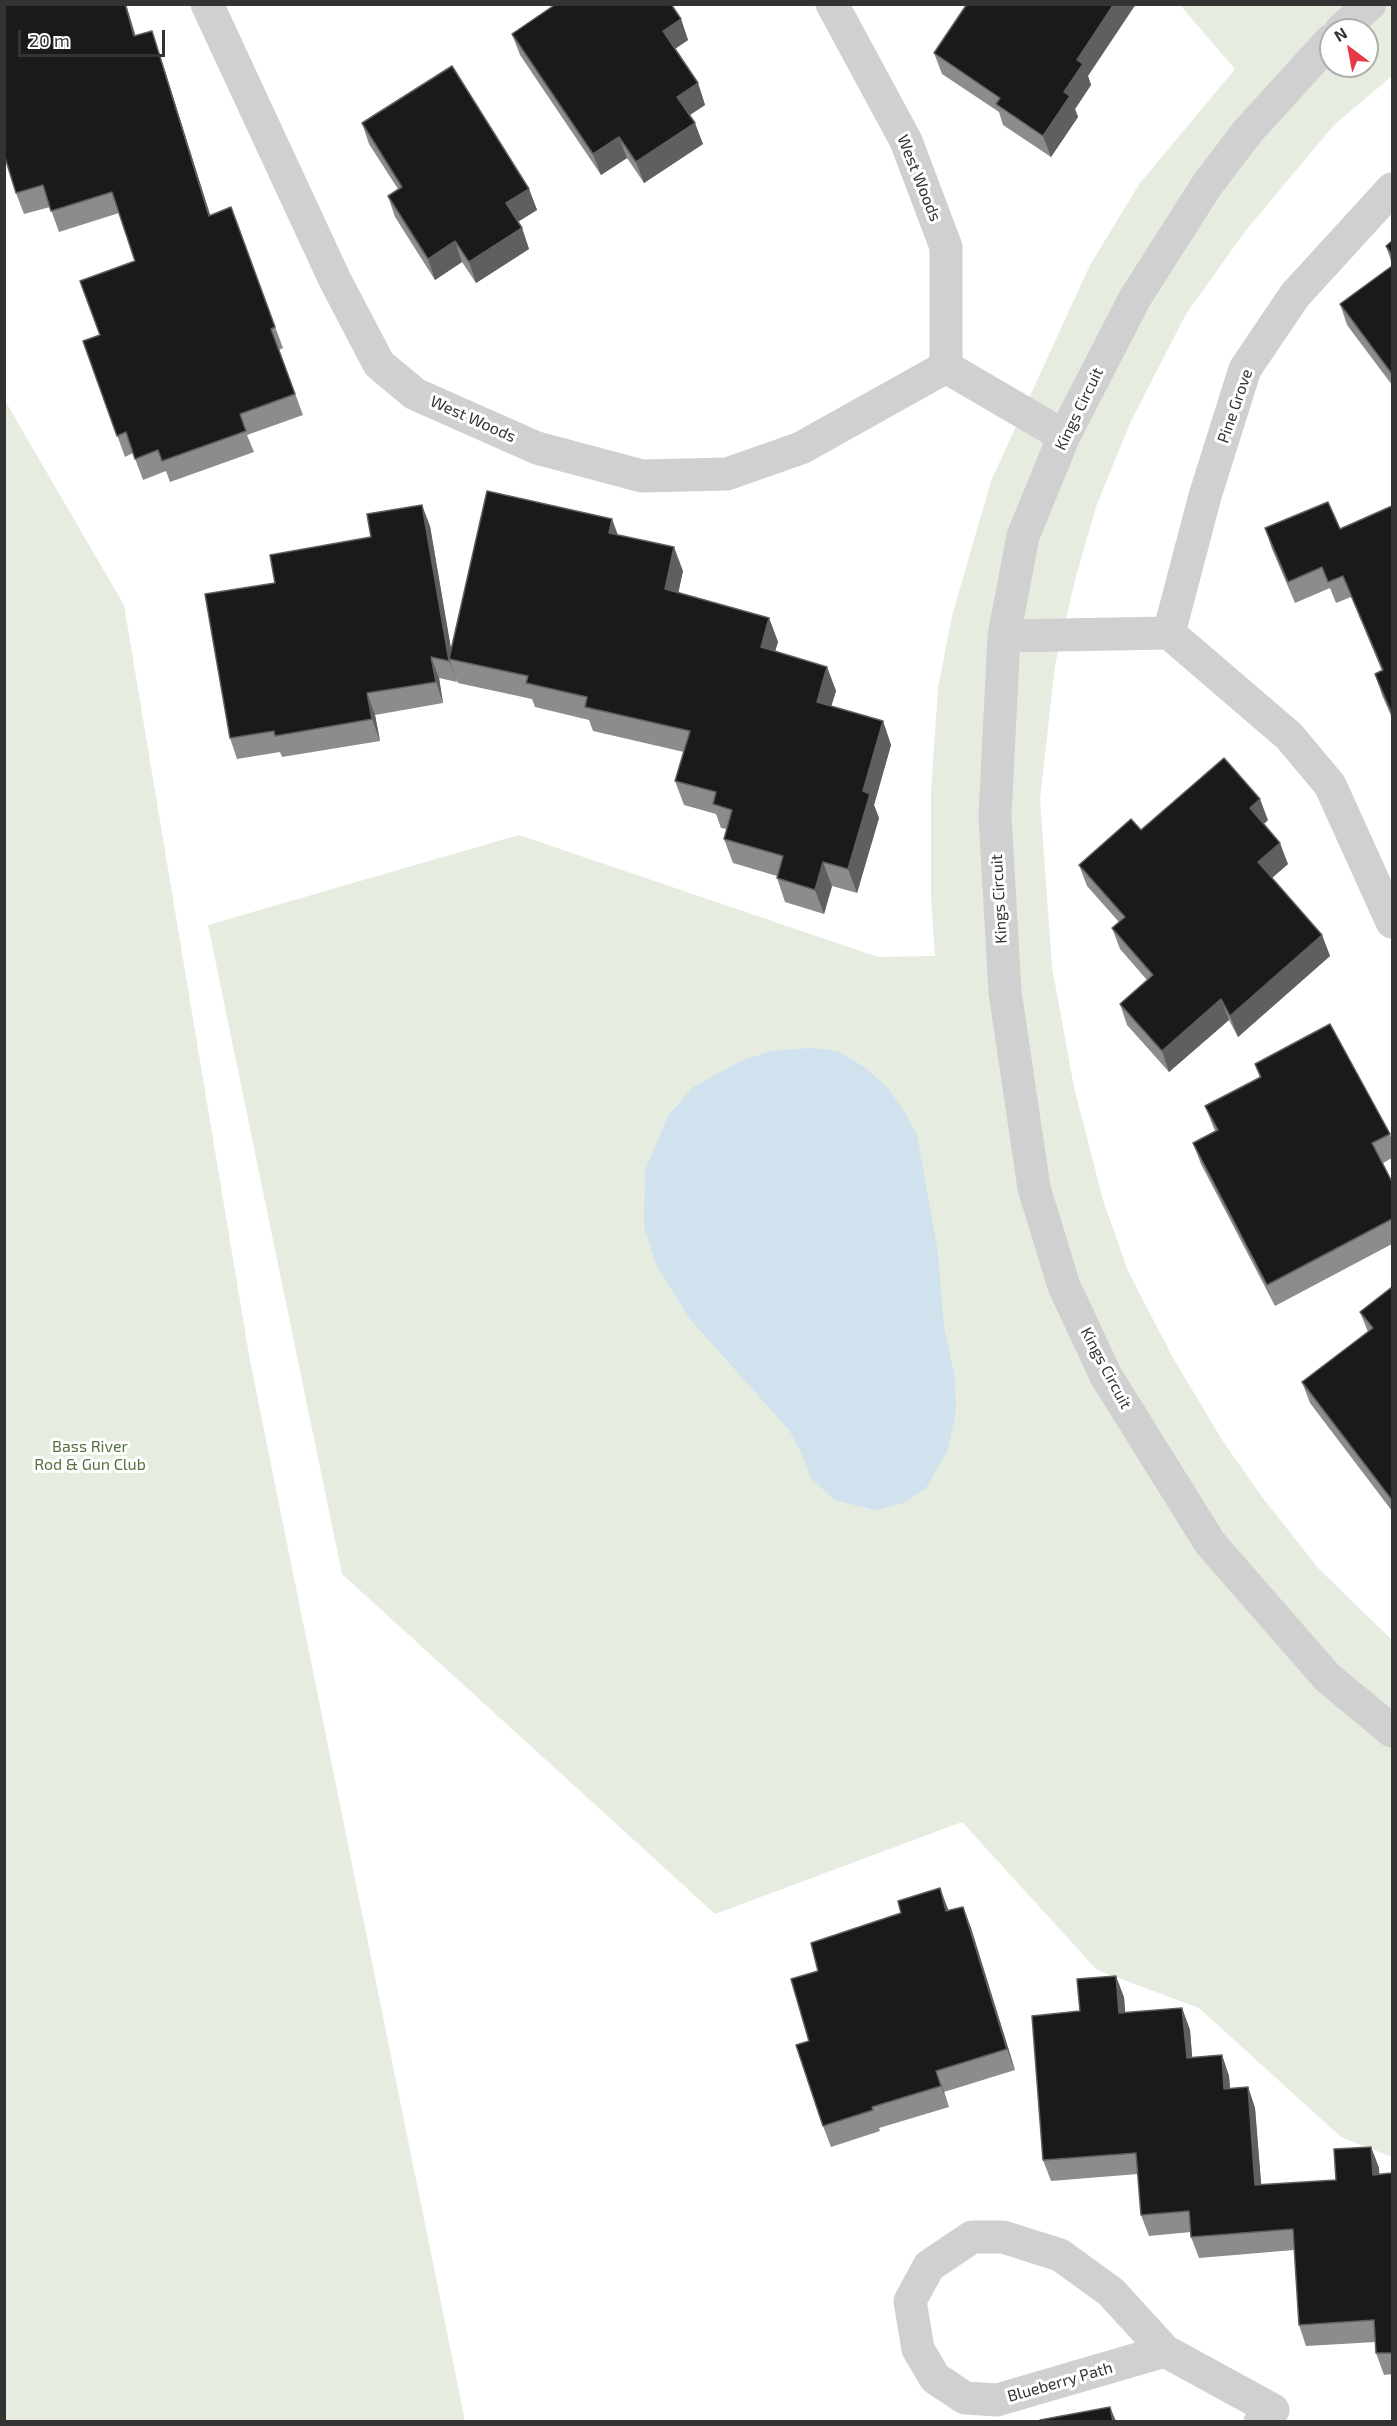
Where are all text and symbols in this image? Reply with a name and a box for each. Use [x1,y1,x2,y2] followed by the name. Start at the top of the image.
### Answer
[21,18,168,56] scale bar
[1319,18,1379,78] north arrow
[1330,23,1350,45] text: N
[29,29,70,51] text: 20 m
[893,132,945,224] street label: West Woods
[1051,365,1107,453] street label: Kings Circuit
[1213,366,1257,446] street label: Pine Grove
[427,392,519,446] street label: West Woods
[987,854,1011,944] street label: Kings Circuit
[1076,1324,1136,1412] street label: Kings Circuit
[34,1437,146,1475] park label: Bass River Rod & Gun Club
[1005,2358,1115,2406] street label: Blueberry Path

